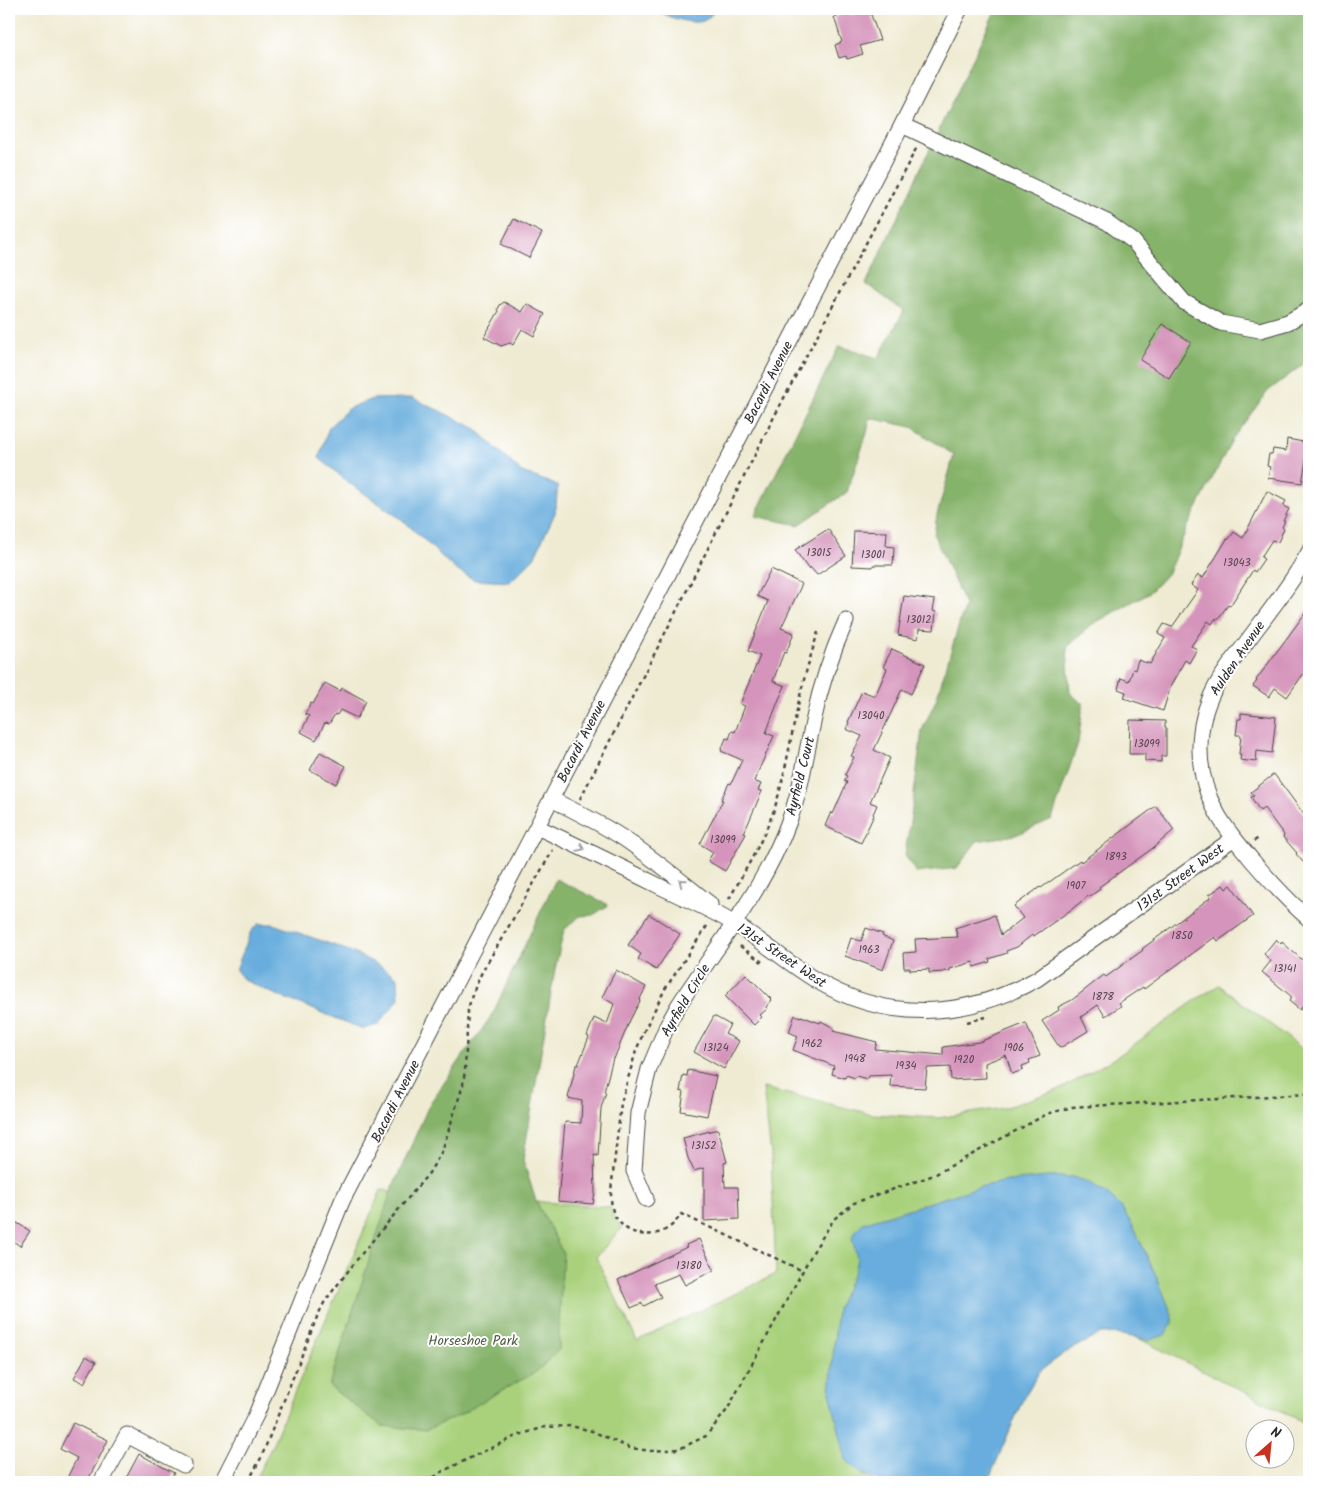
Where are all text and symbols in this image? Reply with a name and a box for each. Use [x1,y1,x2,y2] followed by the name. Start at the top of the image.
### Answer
[739,337,799,428] street label: Bacardi Avenue
[807,544,832,562] house number: 13015
[861,546,885,564] house number: 13001
[1223,554,1251,572] house number: 13043
[906,611,932,629] house number: 13012
[1205,616,1271,700] street label: Aulden Avenue
[552,696,612,787] street label: Bacardi Avenue
[858,707,885,725] house number: 13040
[781,734,822,818] street label: Ayrfield Court
[1134,735,1161,753] house number: 13099
[710,831,737,849] house number: 13099
[1132,838,1229,917] street label: 131st Street West
[576,842,585,852] one-way arrow
[1105,848,1127,866] house number: 1893
[1066,877,1087,895] house number: 1907
[679,879,688,888] one-way arrow
[732,918,831,994] street label: 131st Street West
[1171,927,1193,945] house number: 1850
[858,941,880,959] house number: 1963
[655,959,717,1041] street label: Ayrfield Circle
[1274,960,1296,978] house number: 13141
[1092,988,1114,1006] house number: 1878
[801,1035,823,1053] house number: 1962
[703,1039,729,1057] house number: 13124
[1004,1039,1024,1057] house number: 1906
[844,1050,866,1068] house number: 1948
[954,1051,975,1069] house number: 1920
[366,1056,426,1147] street label: Bacardi Avenue
[895,1057,917,1075] house number: 1934
[691,1137,717,1155] house number: 13152
[676,1257,702,1275] house number: 13180
[428,1330,518,1352] park label: Horseshoe Park
[1246,1418,1296,1468] north arrow
[1267,1421,1285,1445] text: N

